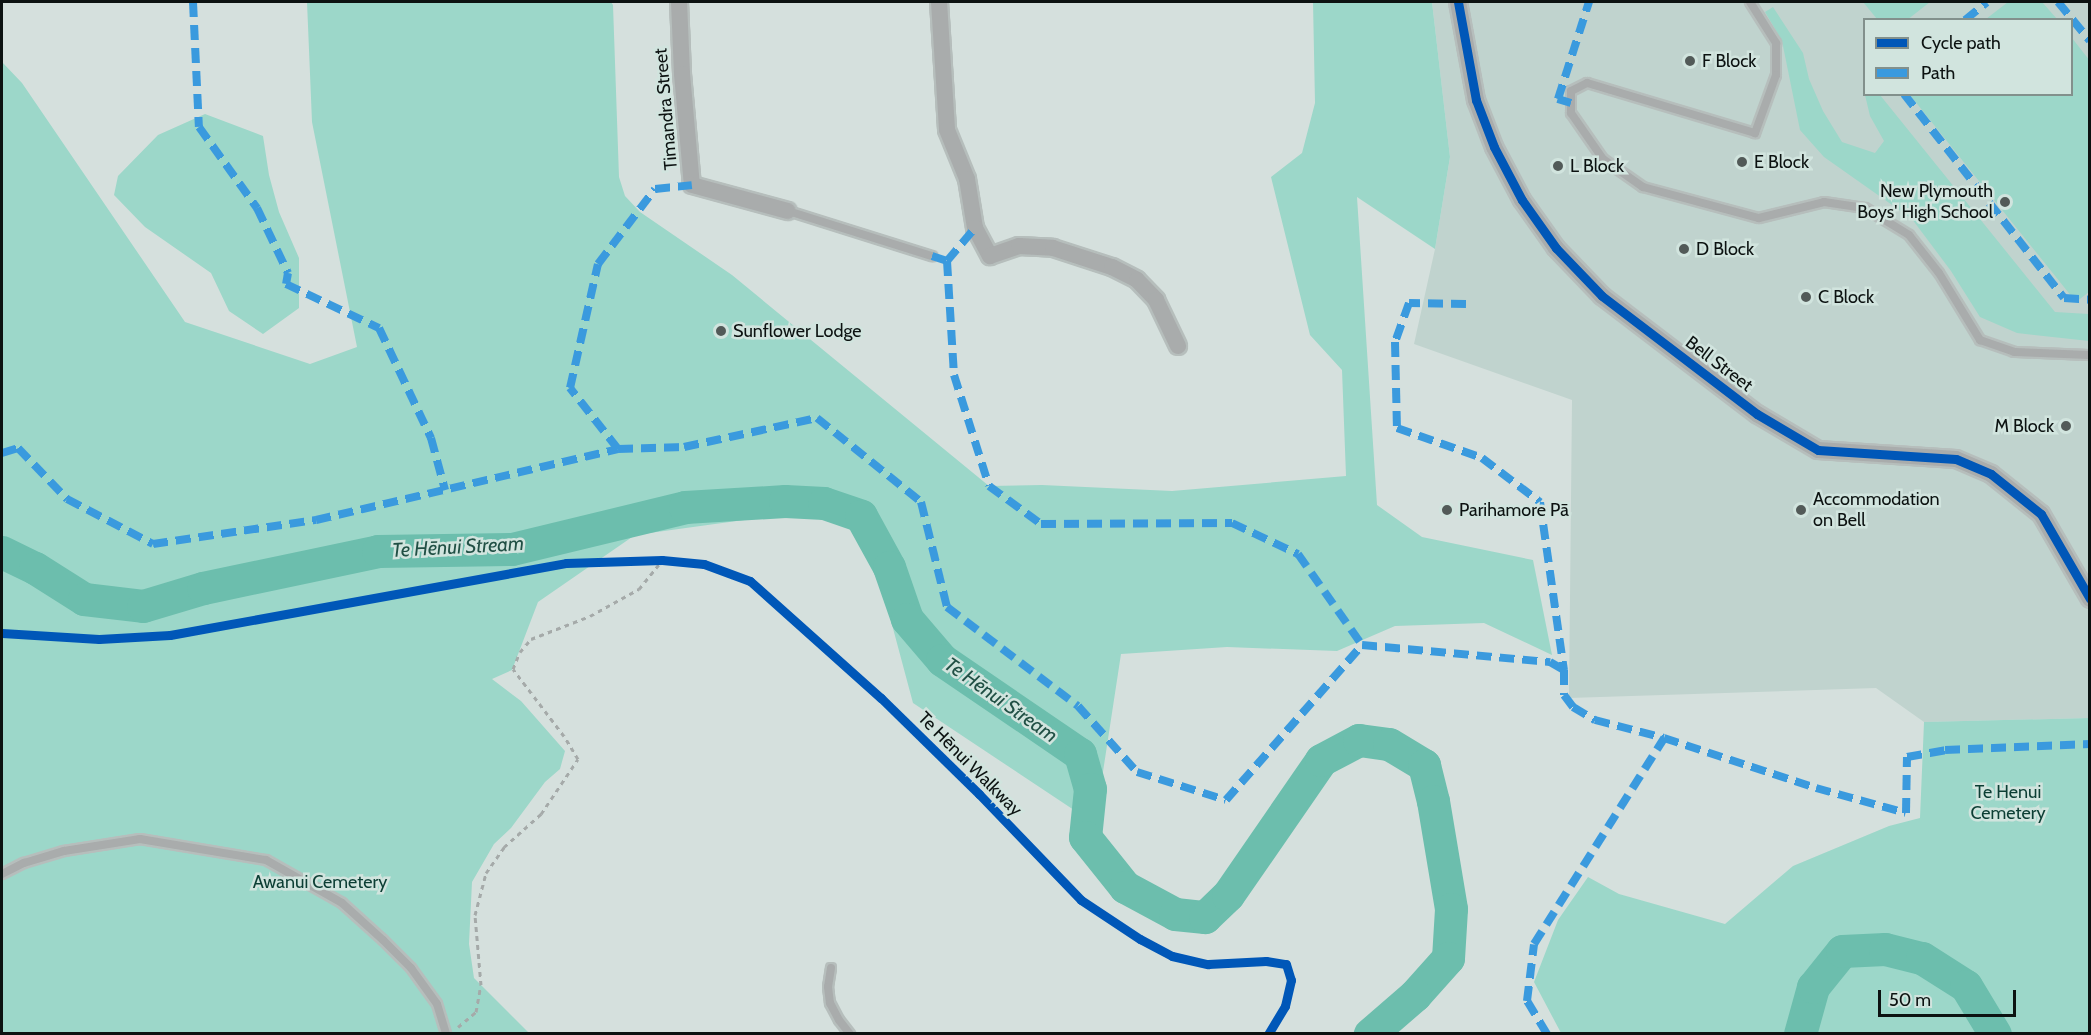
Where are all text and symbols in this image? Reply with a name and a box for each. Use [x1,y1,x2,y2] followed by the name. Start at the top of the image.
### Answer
[1863,18,2073,96] legend
[1921,32,2001,54] text: Cycle path
[650,47,682,171] street label: Timandra Street
[1702,50,1756,72] place label: F Block
[1683,54,1697,68] marker: F Block
[1921,62,1955,84] text: Path
[1754,151,1809,173] place label: E Block
[1570,155,1624,177] place label: L Block
[1735,155,1749,169] marker: E Block
[1551,159,1565,173] marker: L Block
[1857,181,1993,224] place label: New Plymouth Boys' High School
[1998,195,2012,209] marker: New Plymouth Boys' High School
[1696,238,1754,260] place label: D Block
[1677,242,1691,256] marker: D Block
[1818,286,1874,308] place label: C Block
[1799,290,1813,304] marker: C Block
[733,320,862,342] place label: Sunflower Lodge
[714,324,728,338] marker: Sunflower Lodge
[1681,332,1757,396] street label: Bell Street
[1994,415,2054,437] place label: M Block
[2059,419,2073,433] marker: M Block
[1813,489,1940,532] place label: Accommodation on Bell
[1459,499,1569,521] place label: Parihamore Pā
[1440,503,1454,517] marker: Parihamore Pā
[1794,503,1808,517] marker: Accommodation on Bell
[391,532,525,562] water label: Te Hēnui Stream
[940,652,1062,748] water label: Te Hēnui Stream
[913,707,1027,821] street label: Te Hēnui Walkway
[1970,782,2046,824] park label: Te Henui Cemetery
[253,871,387,893] park label: Awanui Cemetery
[1881,978,2019,1016] scale bar
[1889,989,1931,1011] text: 50 m

